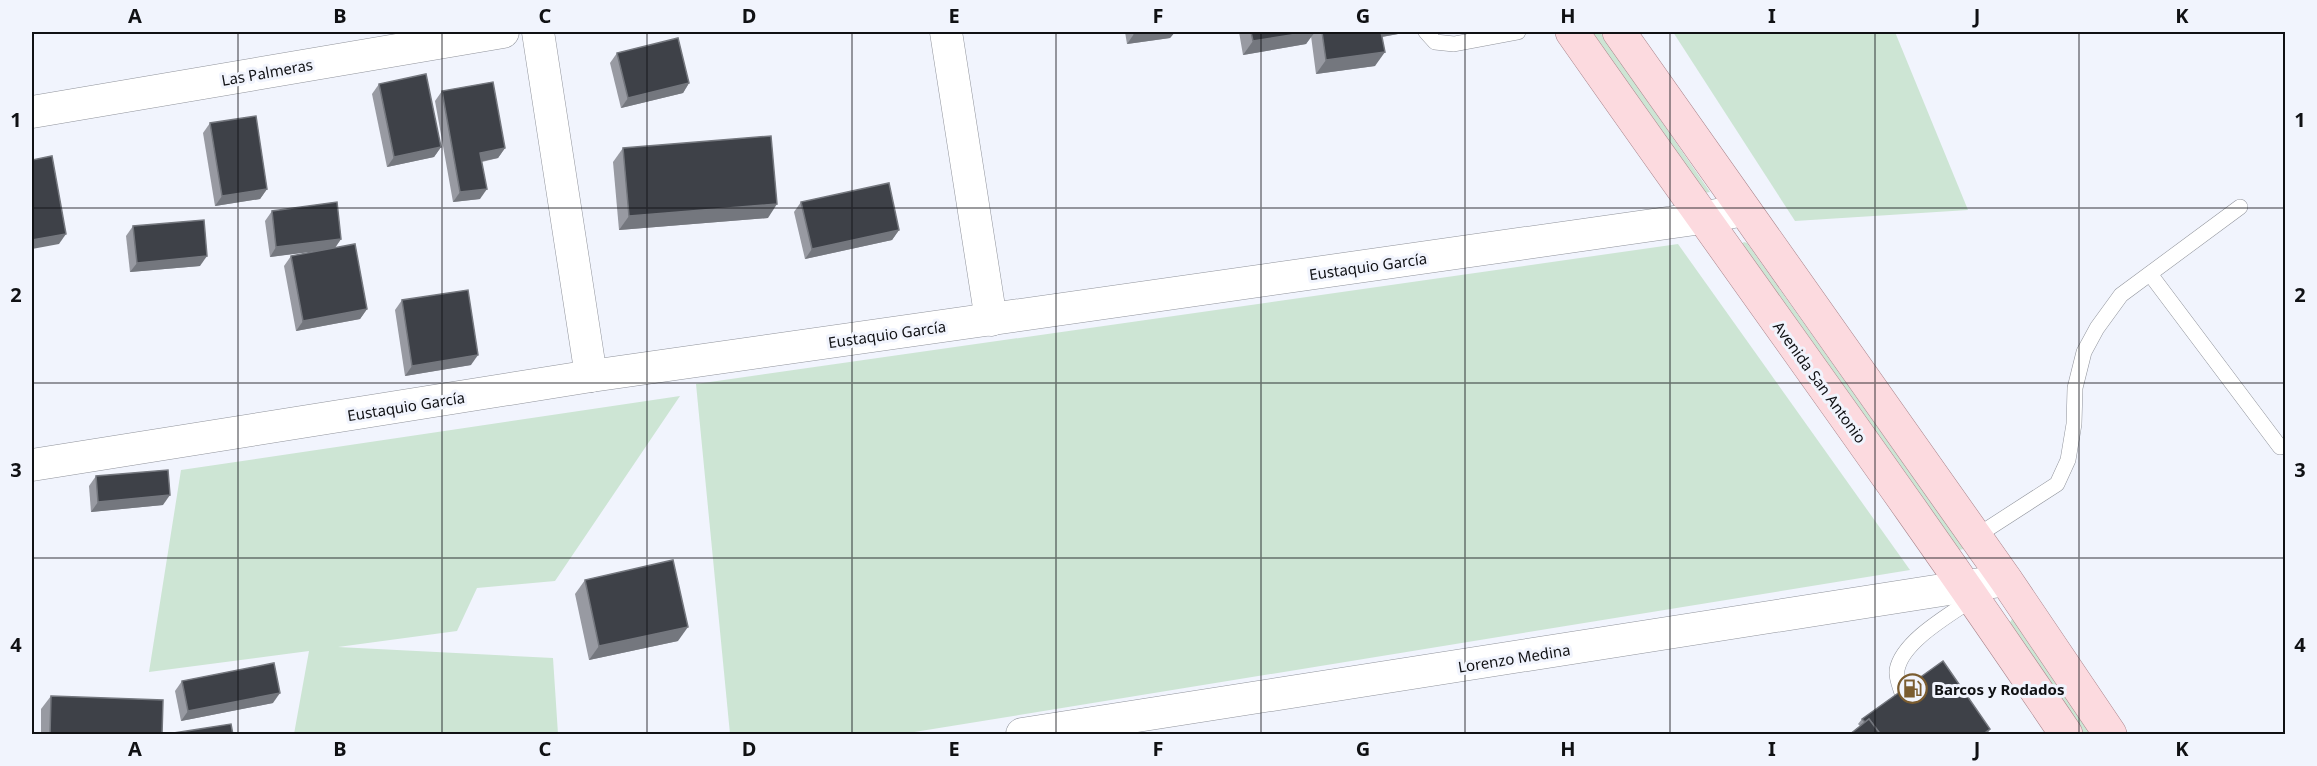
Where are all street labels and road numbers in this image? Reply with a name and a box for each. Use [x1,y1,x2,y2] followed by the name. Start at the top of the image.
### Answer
[220,54,314,90] street label: Las Palmeras
[1308,248,1428,284] street label: Eustaquio García
[827,316,947,352] street label: Eustaquio García
[1769,317,1871,447] street label: Avenida San Antonio
[346,387,466,425] street label: Eustaquio García
[1456,639,1572,677] street label: Lorenzo Medina

